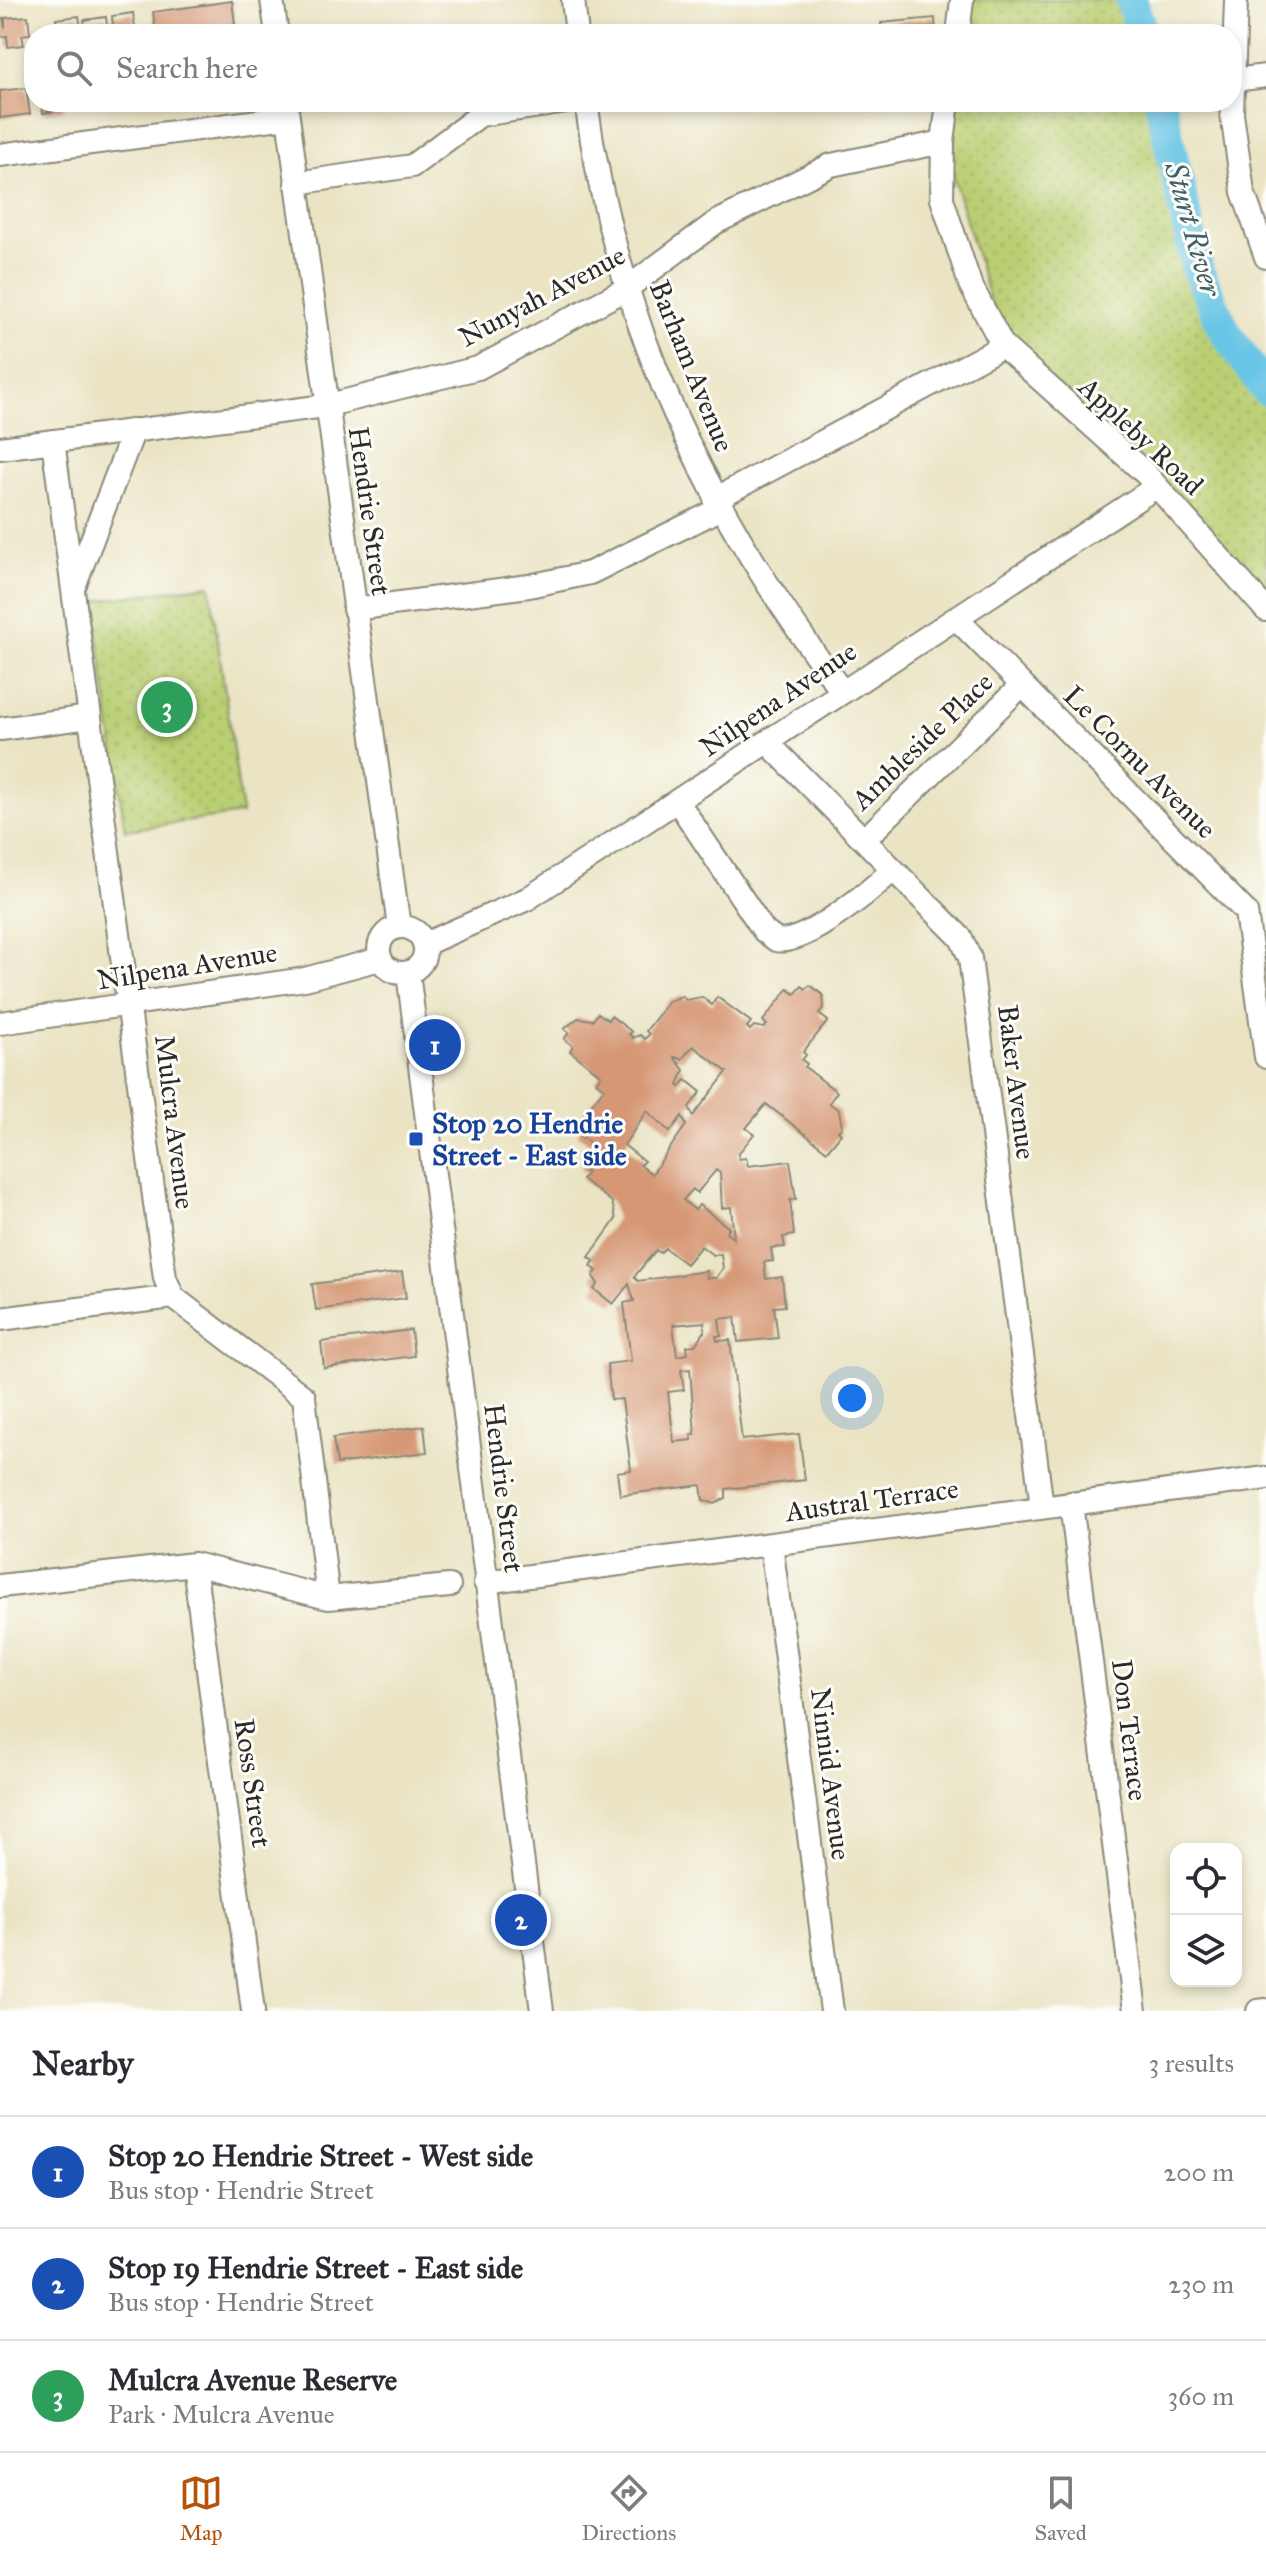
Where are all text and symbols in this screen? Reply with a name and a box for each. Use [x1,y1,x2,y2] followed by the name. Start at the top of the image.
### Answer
[24,24,1242,112] search box
[52,46,96,90] icon: search
[116,50,258,86] text: Search here
[1156,157,1230,302] water label: Sturt River
[453,238,631,354] street label: Nunyah Avenue
[642,275,742,457] street label: Barham Avenue
[1071,369,1211,503] street label: Appleby Road
[341,424,399,598] street label: Hendrie Street
[693,634,863,764] street label: Nilpena Avenue
[843,665,1000,818] street label: Ambleside Place
[141,677,193,737] pin: 3
[1056,678,1224,846] street label: Le Cornu Avenue
[95,935,279,997] street label: Nilpena Avenue
[990,1003,1044,1161] street label: Baker Avenue
[409,1015,461,1075] pin: 1
[147,1033,203,1211] street label: Mulcra Avenue
[432,1106,627,1173] place label: Stop 20 Hendrie Street - East side
[407,1130,425,1148] marker: Stop 20 Hendrie Street - East side
[832,1378,872,1418] your location
[476,1401,532,1575] street label: Hendrie Street
[782,1471,961,1530] street label: Austral Terrace
[1104,1657,1156,1803] street label: Don Terrace
[803,1686,859,1862] street label: Ninnid Avenue
[227,1716,279,1850] street label: Ross Street
[1170,1843,1242,1987] map controls
[1170,1843,1242,1915] button: locate
[495,1890,547,1950] pin: 2
[1170,1915,1242,1987] button: layers
[32,2043,134,2084] text: Nearby
[1149,2047,1234,2079] text: 3 results
[108,2138,533,2174] text: Stop 20 Hendrie Street - West side
[53,2156,63,2188] text: 1
[1163,2156,1234,2188] text: 200 m
[108,2174,374,2206] text: Bus stop · Hendrie Street
[108,2250,523,2286] text: Stop 19 Hendrie Street - East side
[52,2268,64,2300] text: 2
[1168,2268,1234,2300] text: 230 m
[108,2286,374,2318] text: Bus stop · Hendrie Street
[108,2362,397,2398] text: Mulcra Avenue Reserve
[53,2380,63,2412] text: 3
[1168,2380,1234,2412] text: 360 m
[108,2398,335,2430] text: Park · Mulcra Avenue
[179,2471,223,2546] tab: Map
[581,2471,676,2546] tab: Directions
[1035,2471,1087,2546] tab: Saved

